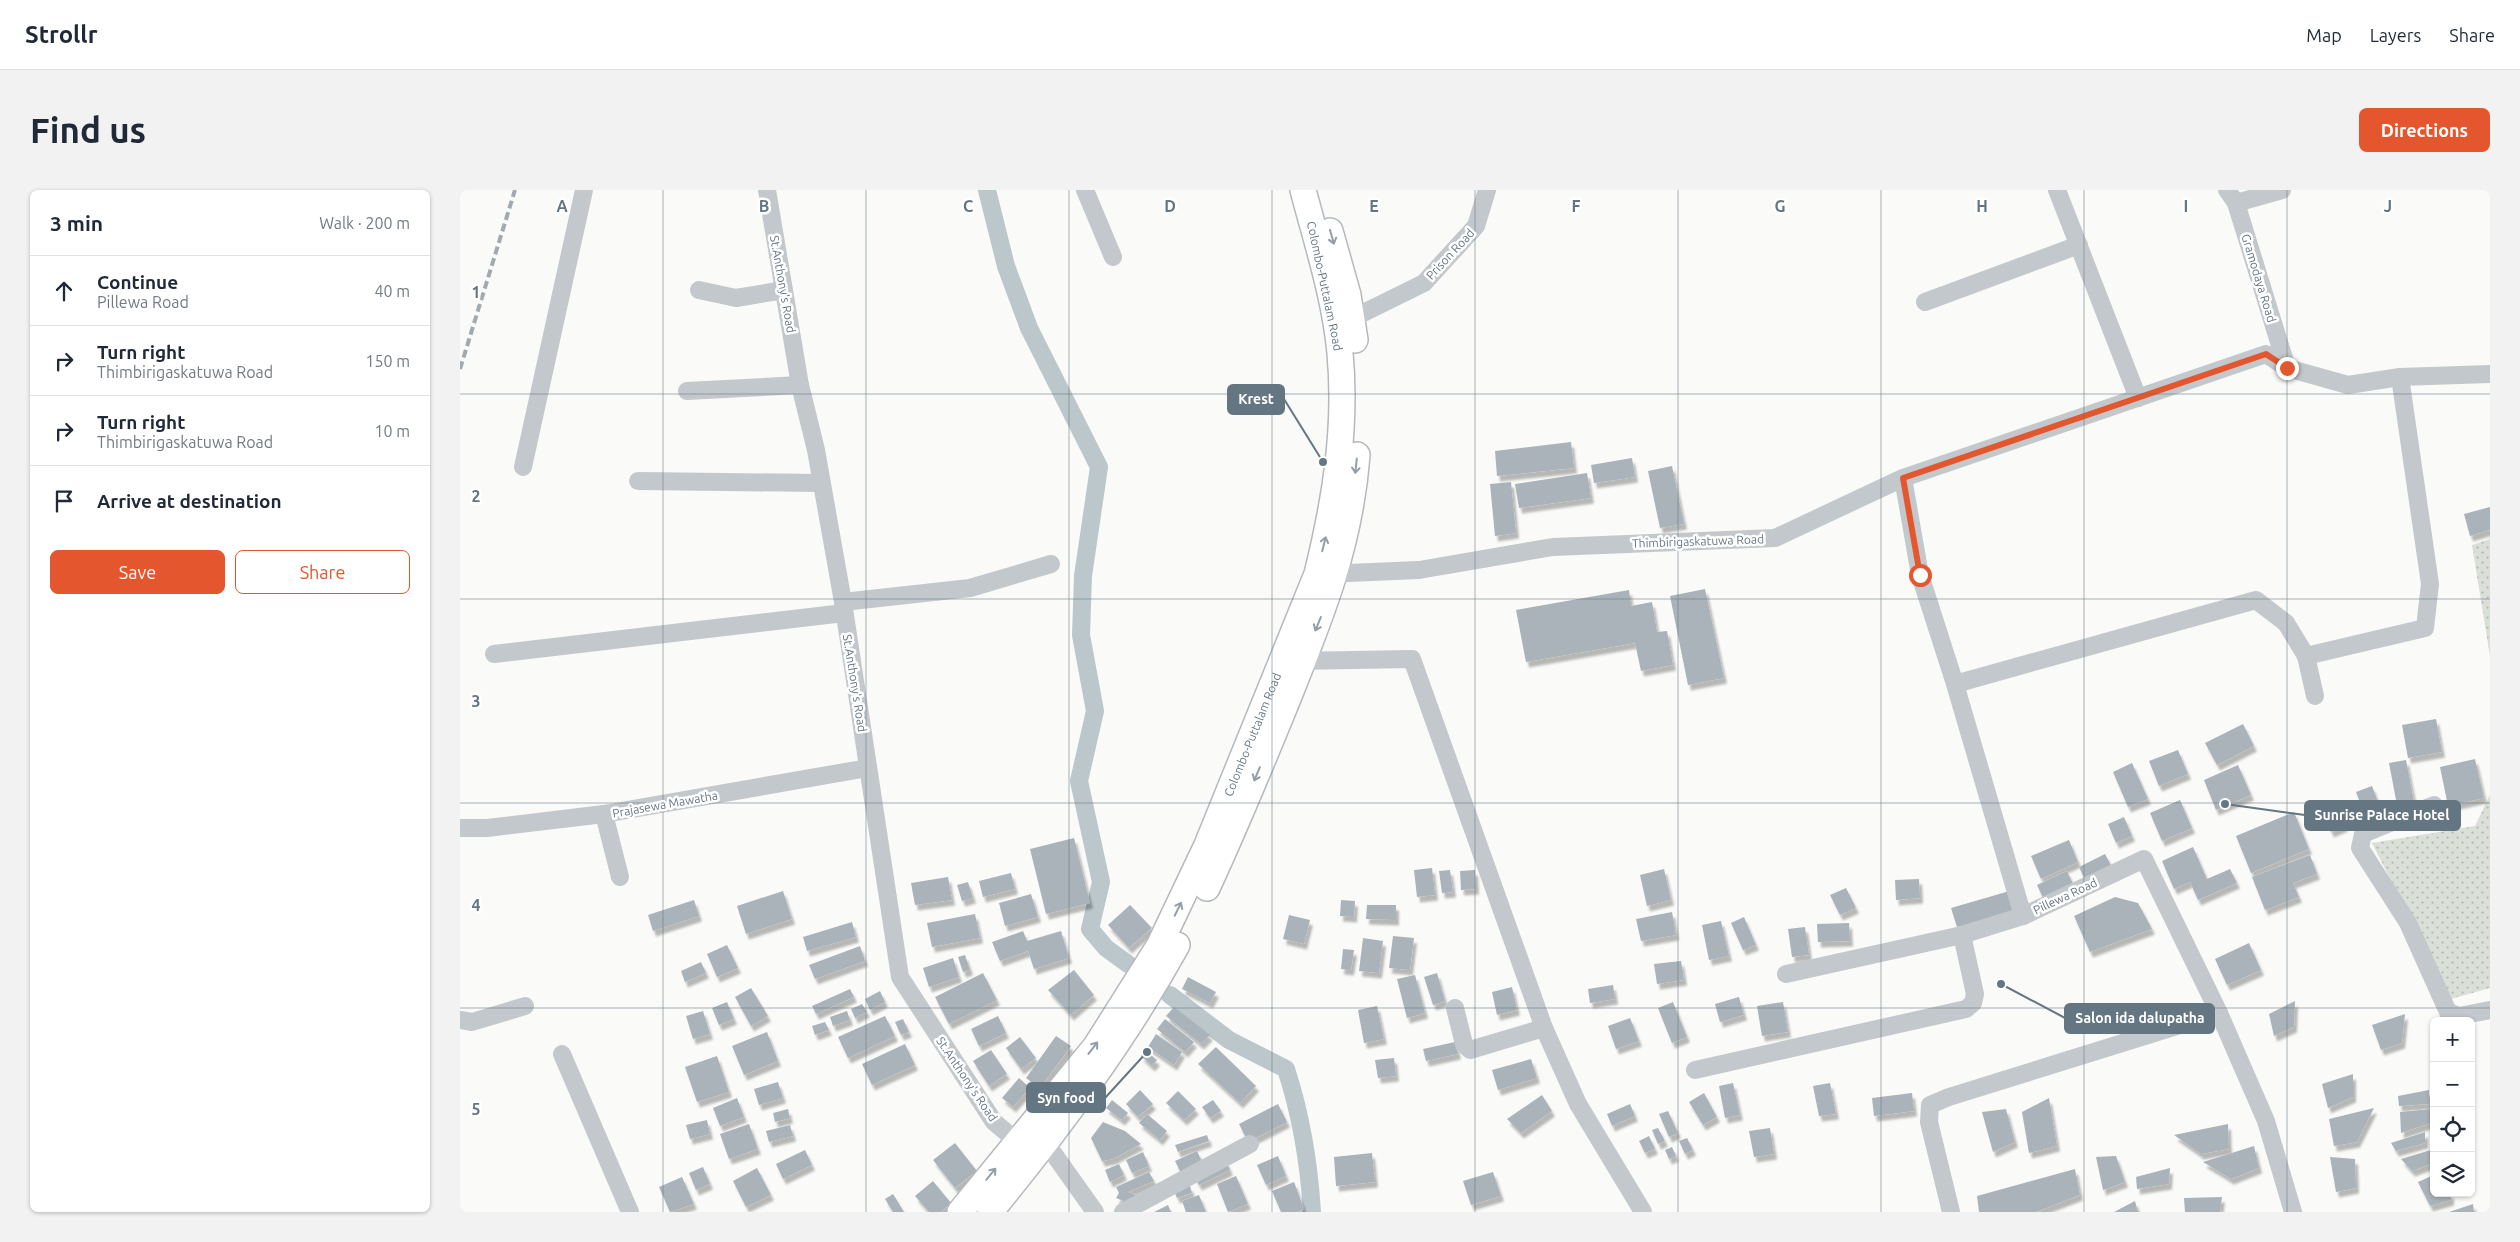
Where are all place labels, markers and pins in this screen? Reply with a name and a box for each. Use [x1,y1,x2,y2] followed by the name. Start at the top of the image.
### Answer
[1228,385,1284,414] callout: Krest
[2305,801,2460,830] callout: Sunrise Palace Hotel
[2065,1004,2214,1033] callout: Salon ida dalupatha
[1027,1083,1105,1112] callout: Syn food

